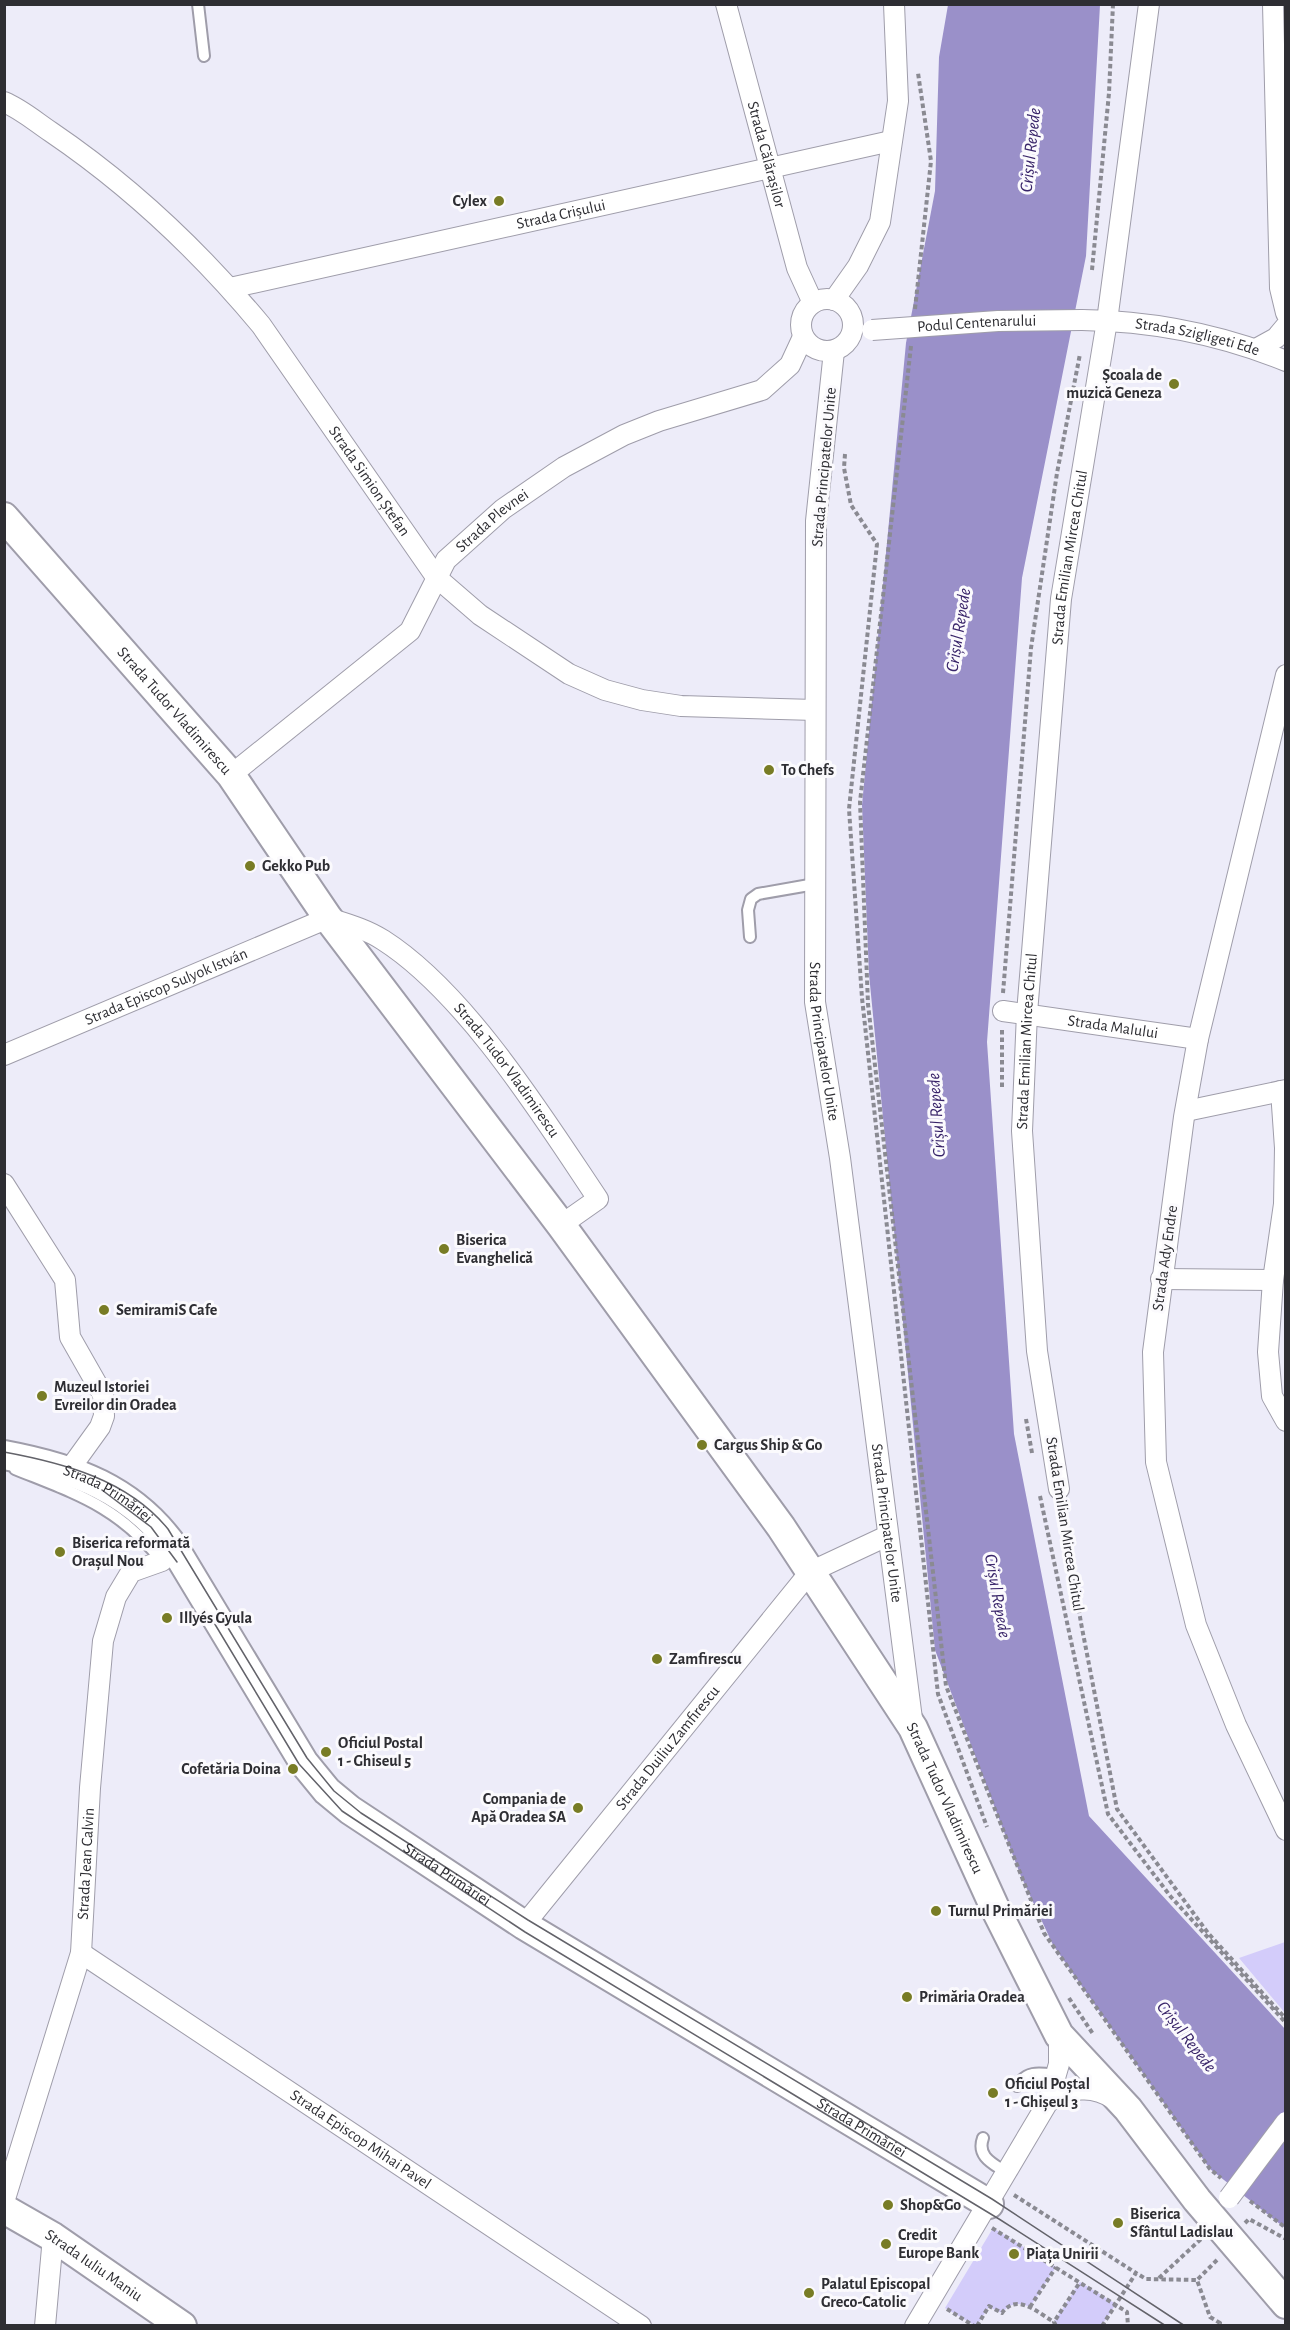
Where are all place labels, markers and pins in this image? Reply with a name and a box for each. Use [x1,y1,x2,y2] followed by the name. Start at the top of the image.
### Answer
[453,193,488,210] place label: Cylex
[492,194,506,208] marker: Cylex
[1066,367,1162,401] place label: Școala de muzică Geneza
[1167,377,1181,391] marker: Școala de muzică Geneza
[781,762,834,778] place label: To Chefs
[762,763,776,777] marker: To Chefs
[262,858,330,874] place label: Gekko Pub
[243,859,257,873] marker: Gekko Pub
[456,1232,533,1266] place label: Biserica Evanghelică
[437,1242,451,1256] marker: Biserica Evanghelică
[116,1302,218,1318] place label: SemiramiS Cafe
[97,1303,111,1317] marker: SemiramiS Cafe
[54,1379,177,1413] place label: Muzeul Istoriei Evreilor din Oradea
[35,1389,49,1403] marker: Muzeul Istoriei Evreilor din Oradea
[714,1437,823,1453] place label: Cargus Ship & Go
[695,1438,709,1452] marker: Cargus Ship & Go
[72,1535,191,1571] place label: Biserica reformată Orașul Nou
[53,1545,67,1559] marker: Biserica reformată Orașul Nou
[179,1610,252,1627] place label: Illyés Gyula
[160,1611,174,1625] marker: Illyés Gyula
[669,1651,742,1667] place label: Zamfirescu
[650,1652,664,1666] marker: Zamfirescu
[338,1735,423,1769] place label: Oficiul Postal 1 - Ghiseul 5
[319,1745,333,1759] marker: Oficiul Postal 1 - Ghiseul 5
[181,1761,281,1777] place label: Cofetăria Doina
[286,1762,300,1776] marker: Cofetăria Doina
[471,1791,566,1825] place label: Compania de Apă Oradea SA
[571,1801,585,1815] marker: Compania de Apă Oradea SA
[948,1903,1053,1919] place label: Turnul Primăriei
[929,1904,943,1918] marker: Turnul Primăriei
[919,1989,1025,2005] place label: Primăria Oradea
[900,1990,914,2004] marker: Primăria Oradea
[1005,2076,1090,2112] place label: Oficiul Poștal 1 - Ghișeul 3
[986,2086,1000,2100] marker: Oficiul Poștal 1 - Ghișeul 3
[900,2197,961,2213] place label: Shop&Go
[881,2198,895,2212] marker: Shop&Go
[1130,2206,1234,2240] place label: Biserica Sfântul Ladislau
[1111,2216,1125,2230] marker: Biserica Sfântul Ladislau
[898,2227,979,2261] place label: Credit Europe Bank
[879,2237,893,2251] marker: Credit Europe Bank
[1026,2246,1099,2264] place label: Piața Unirii
[1007,2247,1021,2261] marker: Piața Unirii
[821,2276,930,2310] place label: Palatul Episcopal Greco-Catolic
[802,2286,816,2300] marker: Palatul Episcopal Greco-Catolic

